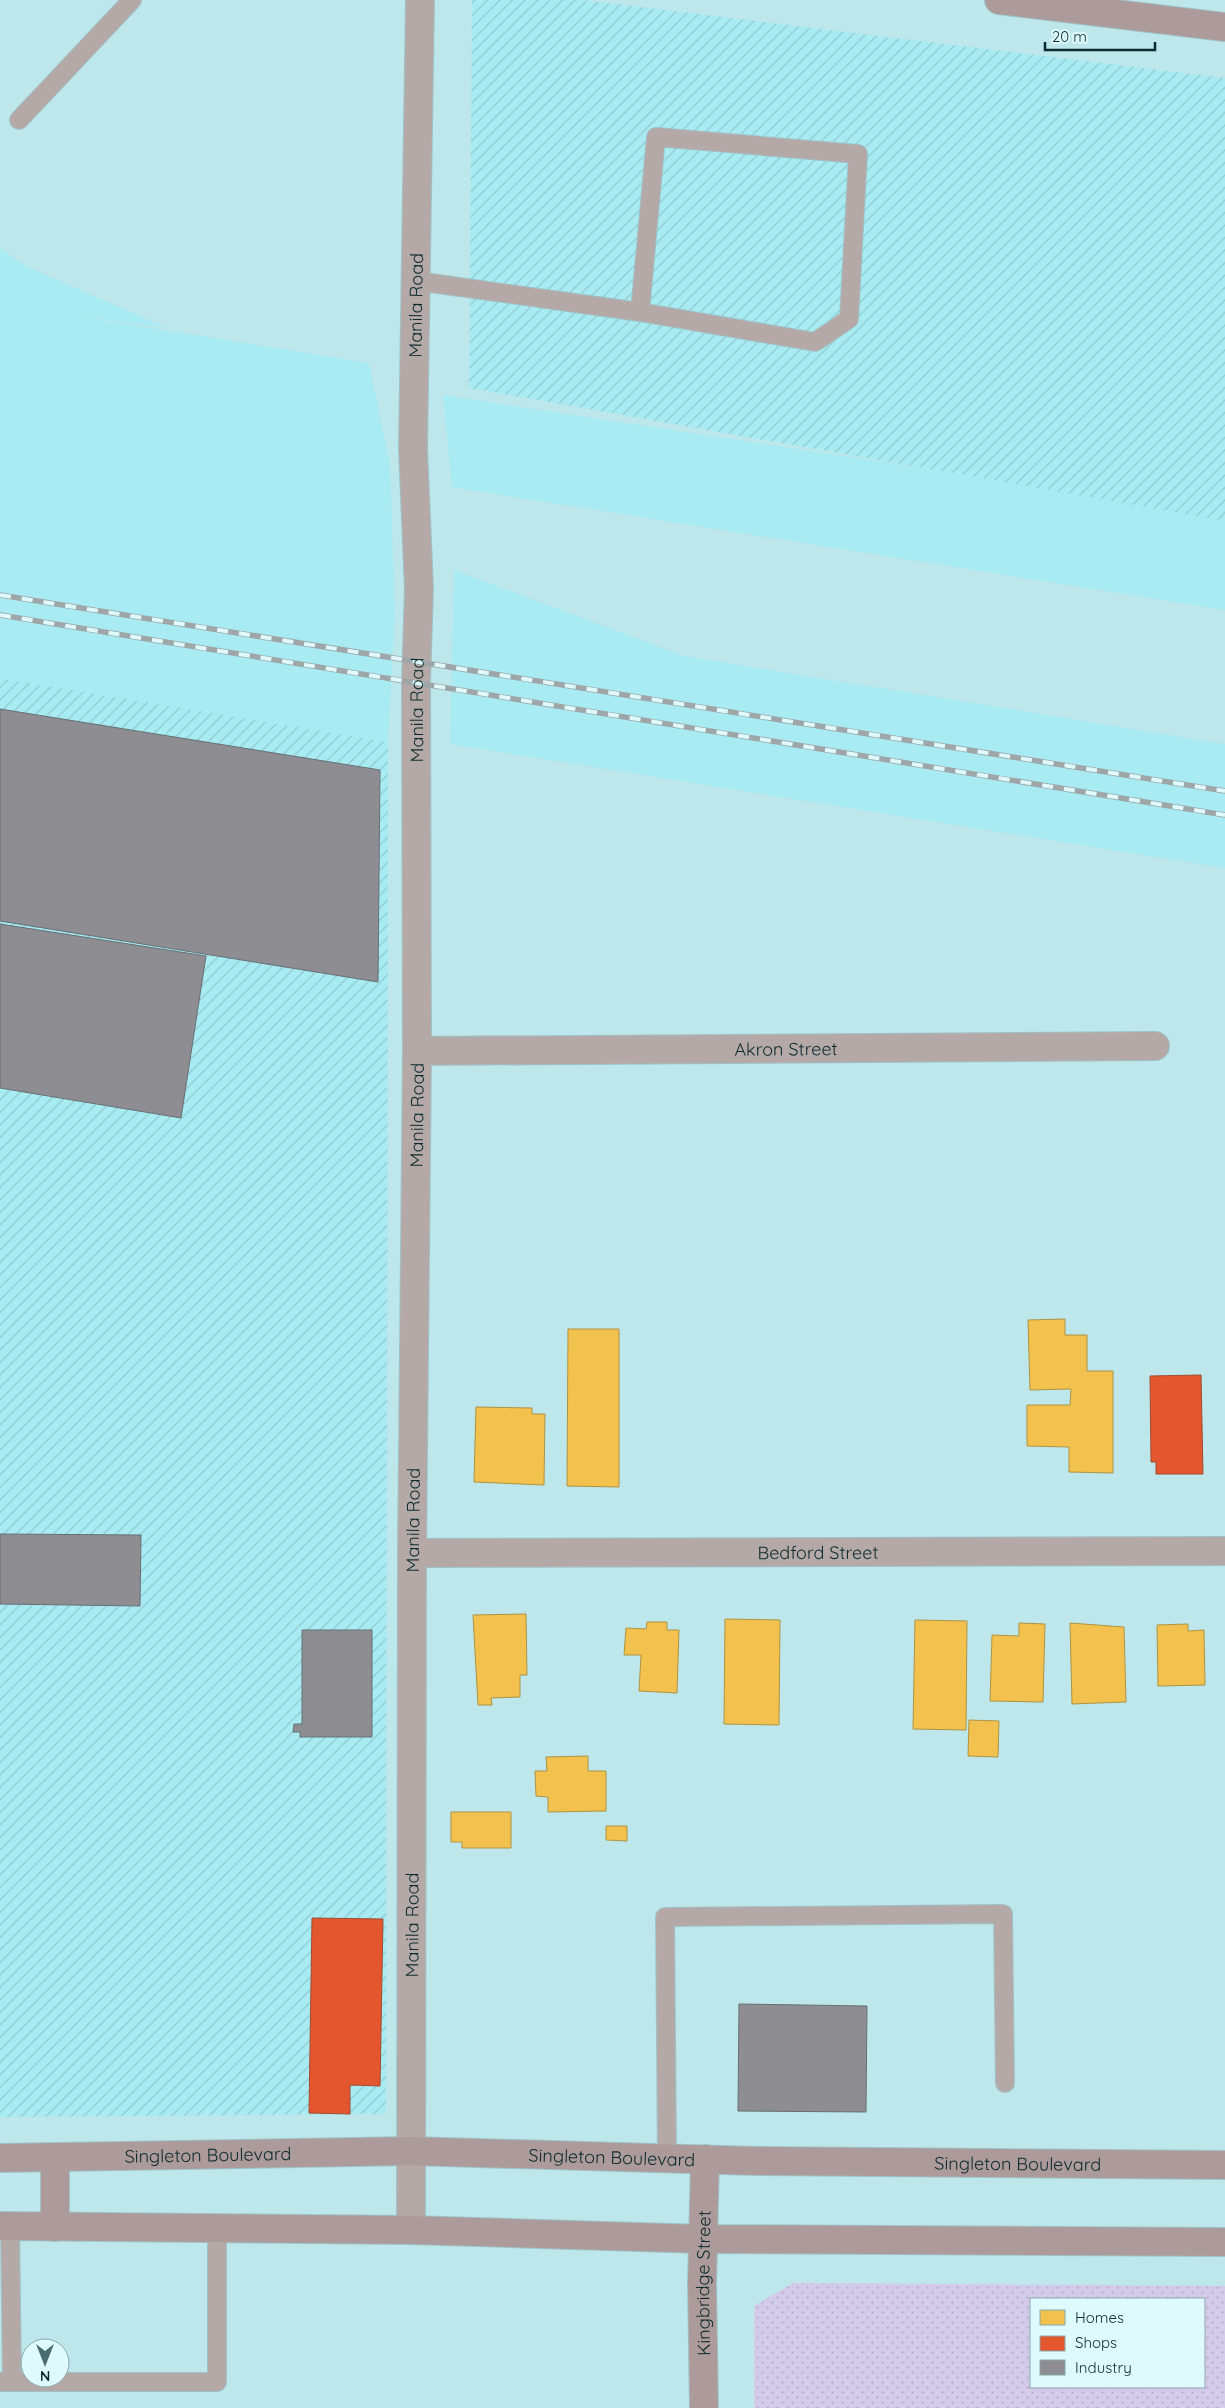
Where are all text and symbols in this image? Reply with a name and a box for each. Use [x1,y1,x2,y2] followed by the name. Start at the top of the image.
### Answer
[1045,20,1155,52] scale bar
[1052,27,1087,46] text: 20 m
[403,253,428,358] street label: Manila Road
[404,657,428,762] street label: Manila Road
[734,1037,838,1060] street label: Akron Street
[404,1063,428,1168] street label: Manila Road
[400,1468,424,1572] street label: Manila Road
[757,1540,879,1564] street label: Bedford Street
[400,1873,423,1977] street label: Manila Road
[124,2142,292,2167] street label: Singleton Boulevard
[528,2143,696,2171] street label: Singleton Boulevard
[934,2151,1101,2175] street label: Singleton Boulevard
[690,2210,715,2356] street label: Kingbridge Street
[1030,2298,1205,2388] legend
[1075,2308,1124,2327] text: Homes
[1075,2333,1117,2352] text: Shops
[20,2338,70,2388] north arrow
[1075,2358,1132,2377] text: Industry
[40,2367,50,2385] text: N

